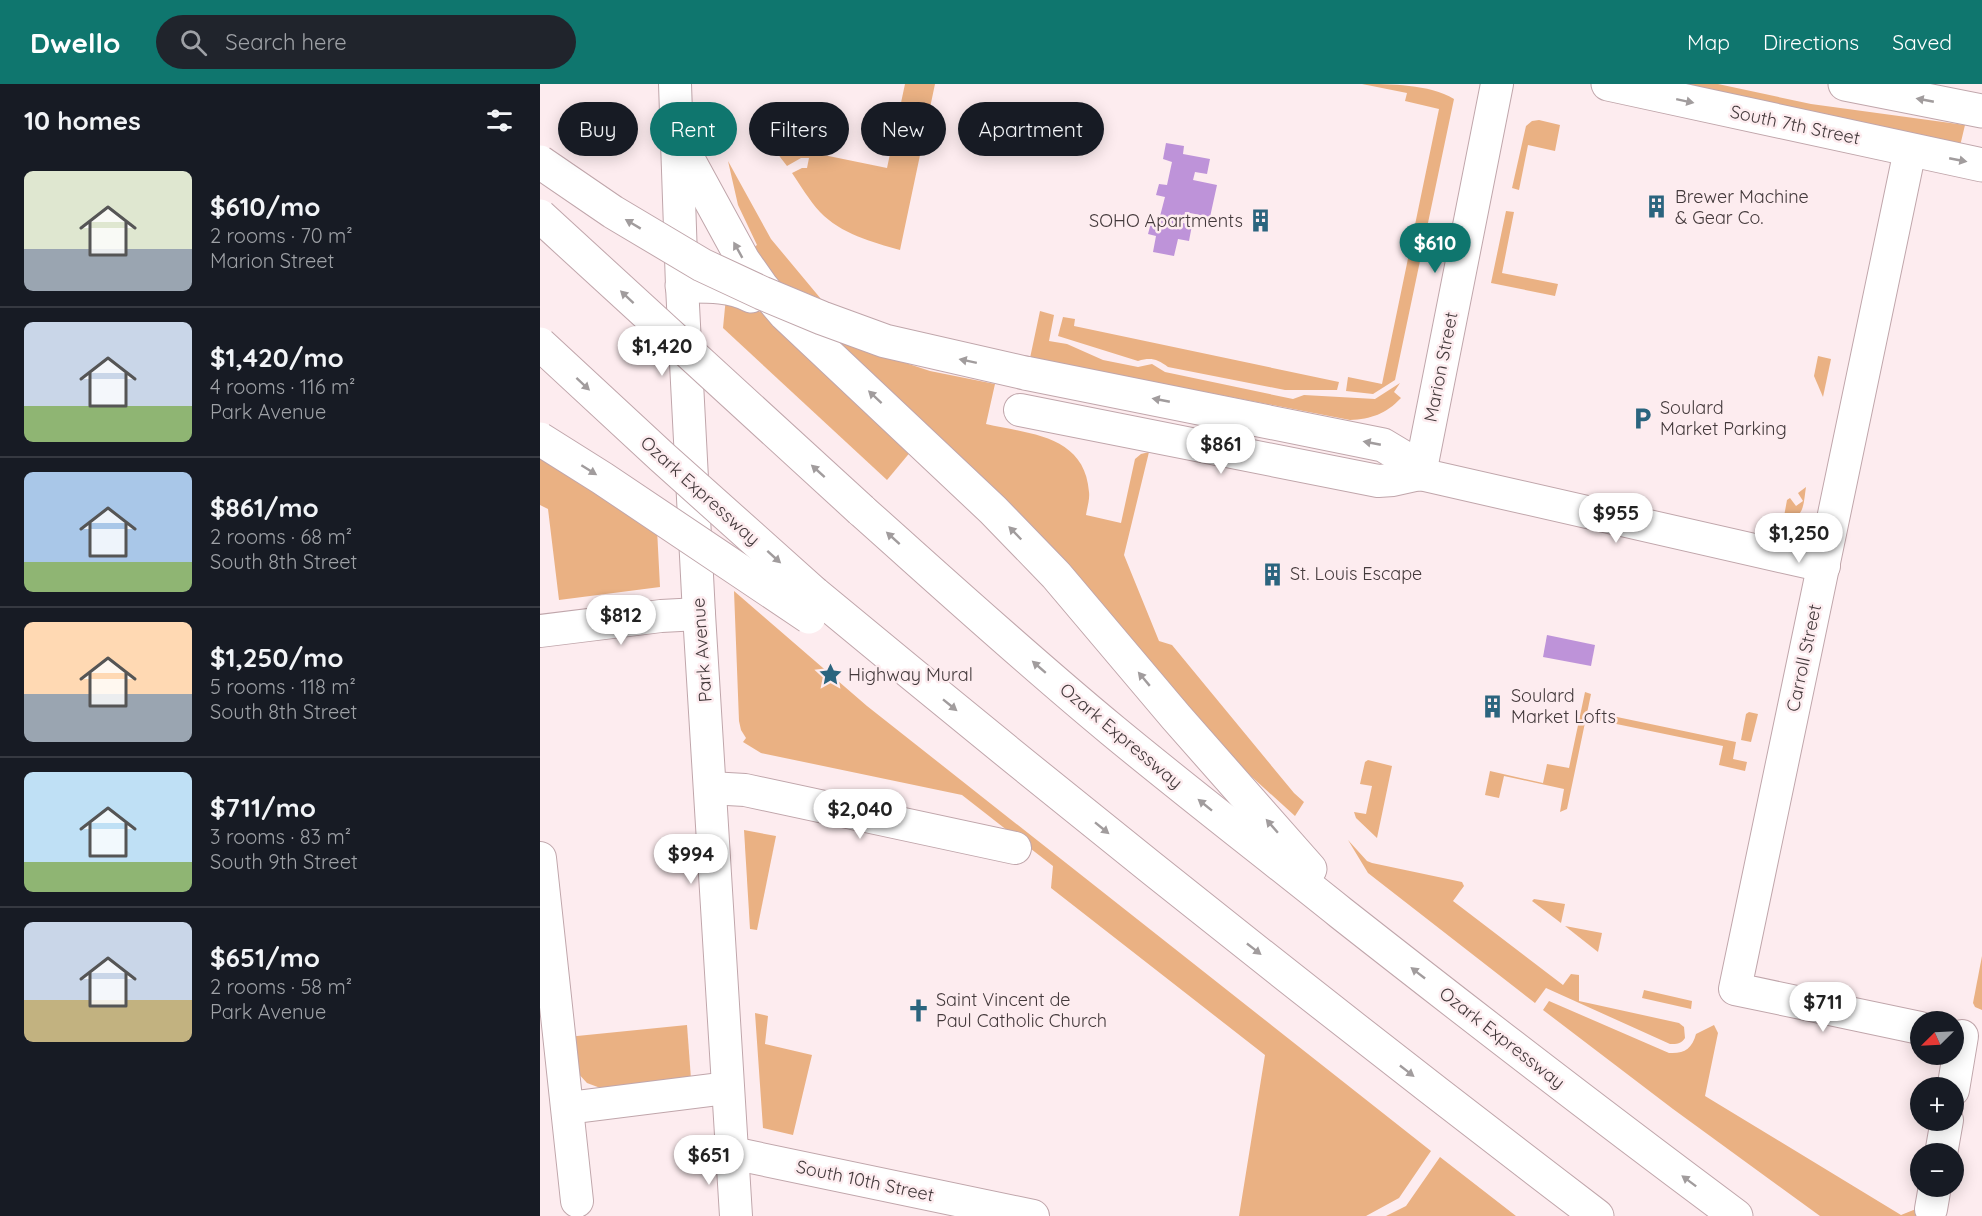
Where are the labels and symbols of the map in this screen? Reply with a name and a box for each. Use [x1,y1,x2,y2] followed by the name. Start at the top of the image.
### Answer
[1915,95,1934,104] one-way arrow
[1676,97,1695,106] one-way arrow
[1728,100,1862,149] street label: South 7th Street
[1949,156,1968,165] one-way arrow
[1675,185,1809,229] place label: Brewer Machine & Gear Co.
[1644,194,1670,220] building icon: Brewer Machine & Gear Co.
[1248,208,1274,234] building icon: SOHO Apartments
[1089,209,1243,232] place label: SOHO Apartments
[625,219,641,230] one-way arrow
[1399,223,1471,274] pin: $610
[733,241,743,258] one-way arrow
[620,291,635,304] one-way arrow
[1419,310,1462,424] street label: Marion Street
[613,326,711,377] pin: $1,420
[958,356,977,365] one-way arrow
[575,377,590,390] one-way arrow
[868,391,882,405] one-way arrow
[1151,395,1170,404] one-way arrow
[1660,396,1787,440] place label: Soulard Market Parking
[1629,405,1655,431] parking icon: Soulard Market Parking
[1185,424,1257,475] pin: $861
[636,431,765,550] street label: Ozark Expressway
[1363,438,1382,447] one-way arrow
[581,464,598,475] one-way arrow
[811,465,826,478] one-way arrow
[1580,493,1652,544] pin: $955
[1750,513,1848,564] pin: $1,250
[1008,525,1022,540] one-way arrow
[886,532,901,545] one-way arrow
[766,550,781,563] one-way arrow
[1259,561,1285,587] building icon: St. Louis Escape
[1290,562,1422,585] place label: St. Louis Escape
[585,595,657,646] pin: $812
[686,597,717,703] street label: Park Avenue
[1781,602,1826,714] street label: Carroll Street
[1031,661,1047,674] one-way arrow
[817,662,843,688] place icon: Highway Mural
[848,663,973,686] place label: Highway Mural
[1138,672,1151,687] one-way arrow
[1055,678,1187,794] street label: Ozark Expressway
[1511,684,1616,728] place label: Soulard Market Lofts
[1480,693,1506,719] building icon: Soulard Market Lofts
[942,699,958,712] one-way arrow
[811,789,909,840] pin: $2,040
[1197,799,1213,812] one-way arrow
[1266,819,1279,834] one-way arrow
[1094,821,1110,834] one-way arrow
[655,834,727,885] pin: $994
[1246,943,1262,956] one-way arrow
[1410,967,1425,979] one-way arrow
[1435,981,1570,1094] street label: Ozark Expressway
[1787,982,1859,1033] pin: $711
[936,988,1107,1032] place label: Saint Vincent de Paul Catholic Church
[905,997,931,1023] church icon: Saint Vincent de Paul Catholic Church
[1910,1011,1964,1065] north arrow
[1399,1064,1415,1077] one-way arrow
[673,1135,745,1186] pin: $651
[794,1155,936,1206] street label: South 10th Street
[1681,1175,1697,1187] one-way arrow

